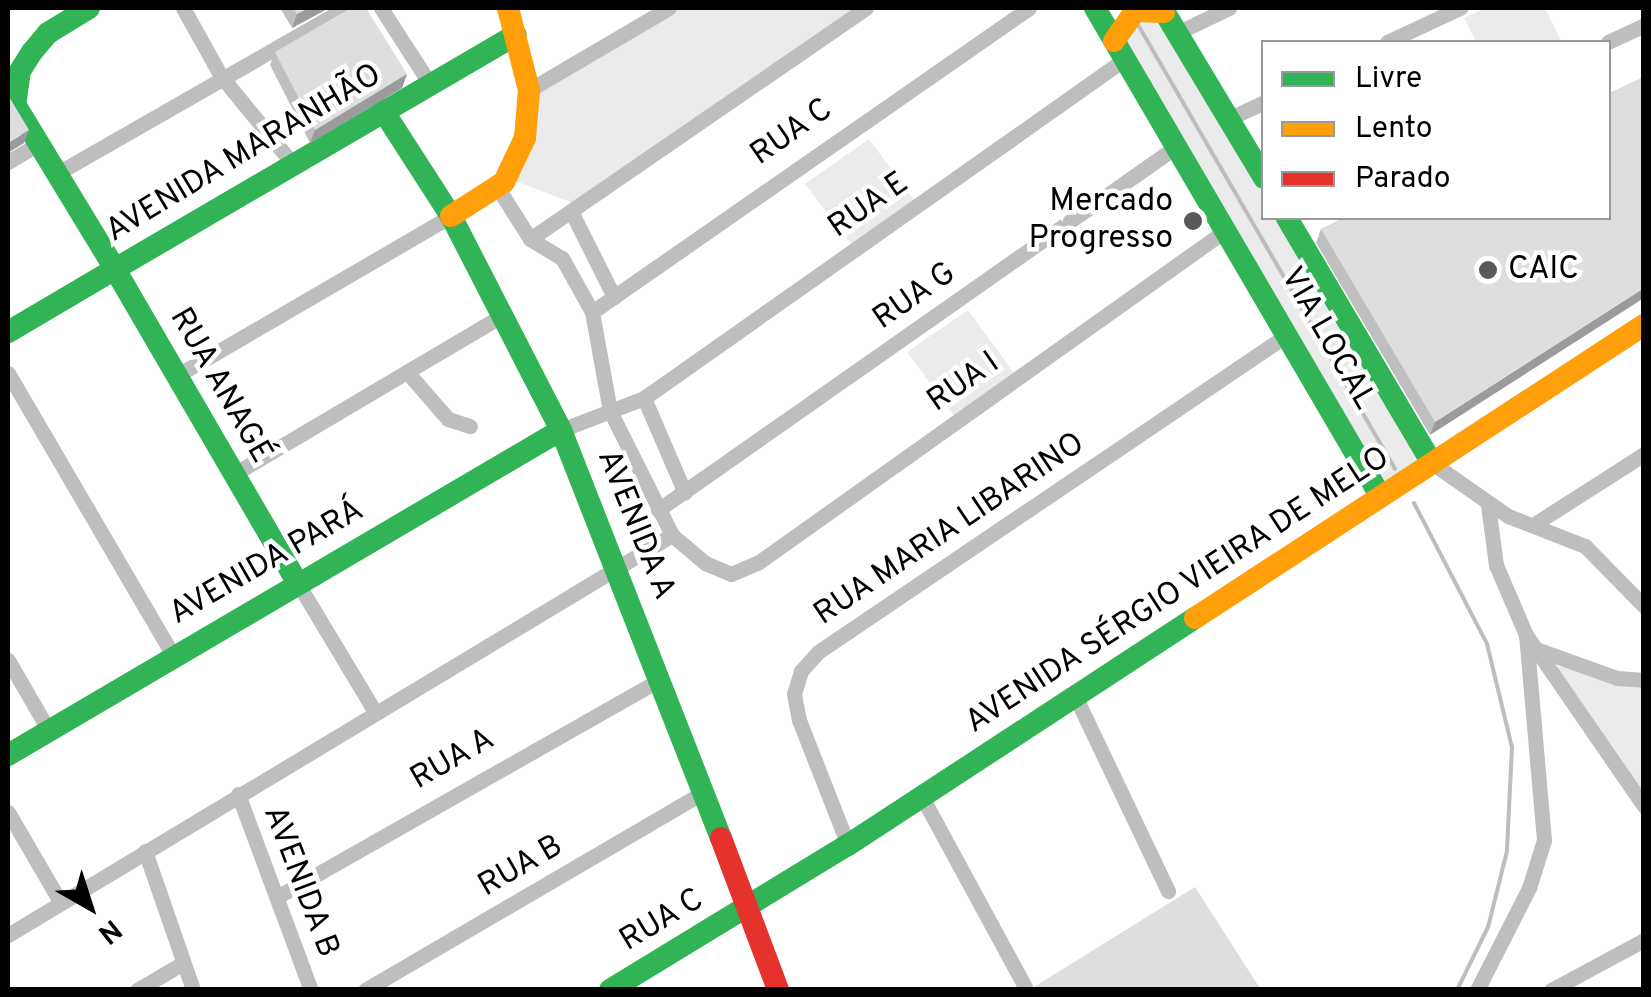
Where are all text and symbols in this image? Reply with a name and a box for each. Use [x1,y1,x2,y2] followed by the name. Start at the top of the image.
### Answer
[1261,40,1611,220] legend
[99,56,389,252] street label: AVENIDA MARANHÃO
[1355,61,1422,98] text: Livre
[743,91,841,175] street label: RUA C
[1355,111,1432,148] text: Lento
[1355,161,1450,198] text: Parado
[821,164,917,248] street label: RUA E
[1028,184,1173,259] place label: Mercado Progresso
[1182,210,1204,232] marker: Mercado Progresso
[1508,251,1579,289] place label: CAIC
[866,255,964,339] street label: RUA G
[1477,259,1499,281] marker: CAIC
[1271,261,1383,417] street label: VIA LOCAL
[159,300,281,472] street label: RUA ANAGÉ
[920,344,1008,422] street label: RUA I
[807,425,1093,635] street label: RUA MARIA LIBARINO
[957,438,1399,744] street label: AVENIDA SÉRGIO VIEIRA DE MELO
[587,443,683,607] street label: AVENIDA A
[162,492,372,634] street label: AVENIDA PARÁ
[403,720,503,800] street label: RUA A
[253,800,347,964] street label: AVENIDA B
[472,827,570,907] street label: RUA B
[40,857,140,957] north arrow
[613,881,711,961] street label: RUA C
[90,910,128,951] text: N

